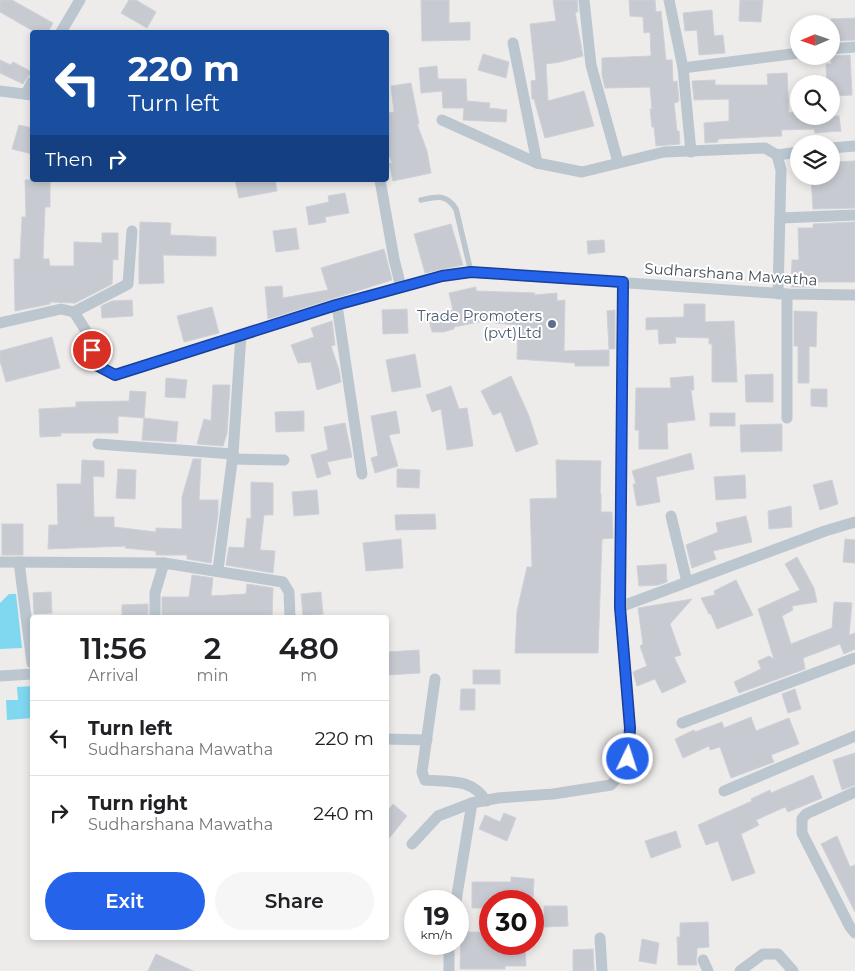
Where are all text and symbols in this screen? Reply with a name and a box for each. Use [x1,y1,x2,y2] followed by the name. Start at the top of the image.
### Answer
[790,15,840,65] north arrow
[790,15,840,185] map controls
[128,47,240,90] text: 220 m
[45,50,110,115] icon: left
[790,75,840,125] button: search
[128,90,220,117] text: Turn left
[790,135,840,185] button: layers
[103,145,131,173] icon: right
[45,148,93,171] text: Then
[644,258,818,290] street label: Sudharshana Mawatha
[417,306,542,342] place label: Trade Promoters (pvt)Ltd
[546,318,558,330] marker: Trade Promoters (pvt)Ltd
[71,329,113,371] pin
[78,336,106,364] icon: arrive
[80,630,147,667] text: 11:56
[204,630,221,667] text: 2
[279,630,339,667] text: 480
[88,666,138,685] text: Arrival
[196,666,229,685] text: min
[300,666,317,685] text: m
[88,717,173,740] text: Turn left
[45,724,73,752] icon: left
[315,727,374,750] text: 220 m
[601,732,653,784] position arrow
[88,740,273,759] text: Sudharshana Mawatha
[88,792,188,815] text: Turn right
[45,799,73,827] icon: right
[313,802,374,825] text: 240 m
[88,815,273,834] text: Sudharshana Mawatha
[45,872,205,930] button: Exit
[215,872,374,930] button: Share
[479,890,544,955] speed limit sign: 30
[424,901,449,931] text: 19
[420,927,453,942] text: km/h

